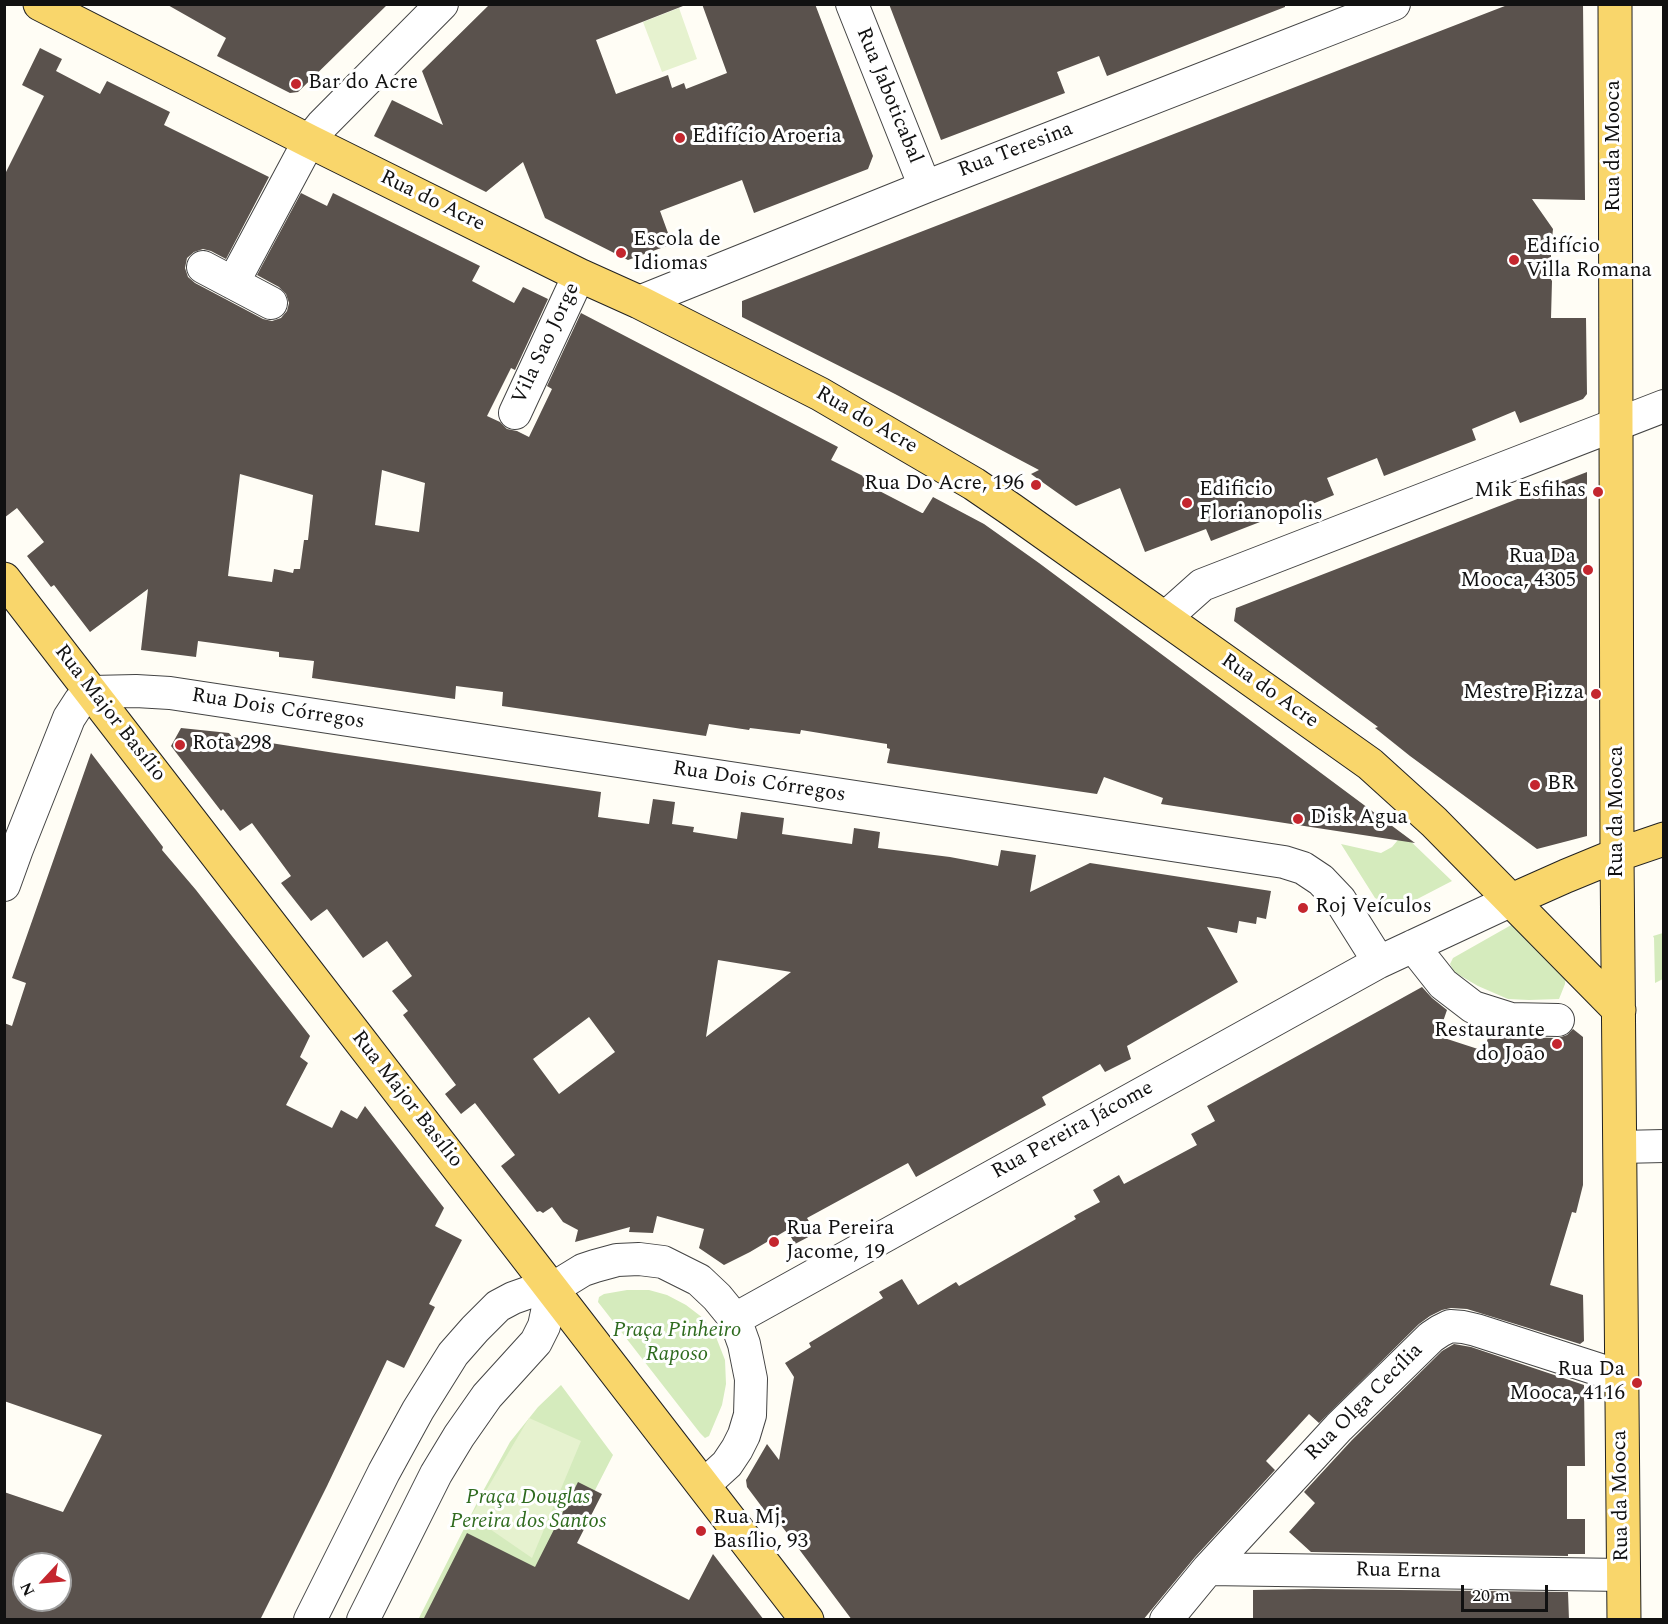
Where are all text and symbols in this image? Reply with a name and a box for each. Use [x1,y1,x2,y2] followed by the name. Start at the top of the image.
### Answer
[849,24,927,168] street label: Rua Jaboticabal
[308,71,418,97] place label: Bar do Acre
[289,77,303,91] marker: Bar do Acre
[1602,80,1628,212] street label: Rua da Mooca
[955,118,1077,184] street label: Rua Teresina
[692,125,842,151] place label: Edifício Aroeria
[673,131,687,145] marker: Edifício Aroeria
[376,166,488,238] street label: Rua do Acre
[633,228,721,278] place label: Escola de Idiomas
[1526,235,1652,285] place label: Edifício Villa Romana
[614,246,628,260] marker: Escola de Idiomas
[1507,253,1521,267] marker: Edifício Villa Romana
[508,279,586,409] street label: Vila Sao Jorge
[811,382,921,460] street label: Rua do Acre
[864,472,1024,498] place label: Rua Do Acre, 196
[1029,478,1043,492] marker: Rua Do Acre, 196
[1199,478,1323,528] place label: Edificio Florianopolis
[1474,479,1586,505] place label: Mik Esfihas
[1591,485,1605,499] marker: Mik Esfihas
[1180,496,1194,510] marker: Edificio Florianopolis
[1460,545,1576,595] place label: Rua Da Mooca, 4305
[1581,563,1595,577] marker: Rua Da Mooca, 4305
[48,640,170,788] street label: Rua Major Basílio
[1215,649,1323,735] street label: Rua do Acre
[1463,681,1584,707] place label: Mestre Pizza
[190,684,366,736] street label: Rua Dois Córregos
[1589,687,1603,701] marker: Mestre Pizza
[192,732,272,758] place label: Rota 298
[173,738,187,752] marker: Rota 298
[1605,746,1631,878] street label: Rua da Mooca
[671,757,847,809] street label: Rua Dois Córregos
[1547,772,1575,798] place label: BR
[1528,778,1542,792] marker: BR
[1310,806,1408,832] place label: Disk Agua
[1291,812,1305,826] marker: Disk Agua
[1315,895,1432,921] place label: Roj Veículos
[1296,901,1310,915] marker: Roj Veículos
[1434,1019,1545,1069] place label: Restaurante do João
[345,1026,467,1174] street label: Rua Major Basílio
[1550,1037,1564,1051] marker: Restaurante do João
[988,1076,1158,1186] street label: Rua Pereira Jácome
[786,1217,894,1267] place label: Rua Pereira Jacome, 19
[767,1235,781,1249] marker: Rua Pereira Jacome, 19
[613,1319,741,1369] park label: Praça Pinheiro Raposo
[1301,1339,1429,1467] street label: Rua Olga Cecília
[1509,1358,1625,1408] place label: Rua Da Mooca, 4116
[1630,1376,1644,1390] marker: Rua Da Mooca, 4116
[1608,1430,1636,1562] street label: Rua da Mooca
[450,1486,606,1536] park label: Praça Douglas Pereira dos Santos
[713,1506,808,1556] place label: Rua Mj. Basílio, 93
[694,1524,708,1538] marker: Rua Mj. Basílio, 93
[12,1552,72,1612] north arrow
[1355,1559,1441,1585] street label: Rua Erna
[1464,1573,1551,1611] scale bar
[14,1578,41,1600] text: N
[1472,1582,1510,1609] text: 20 m

